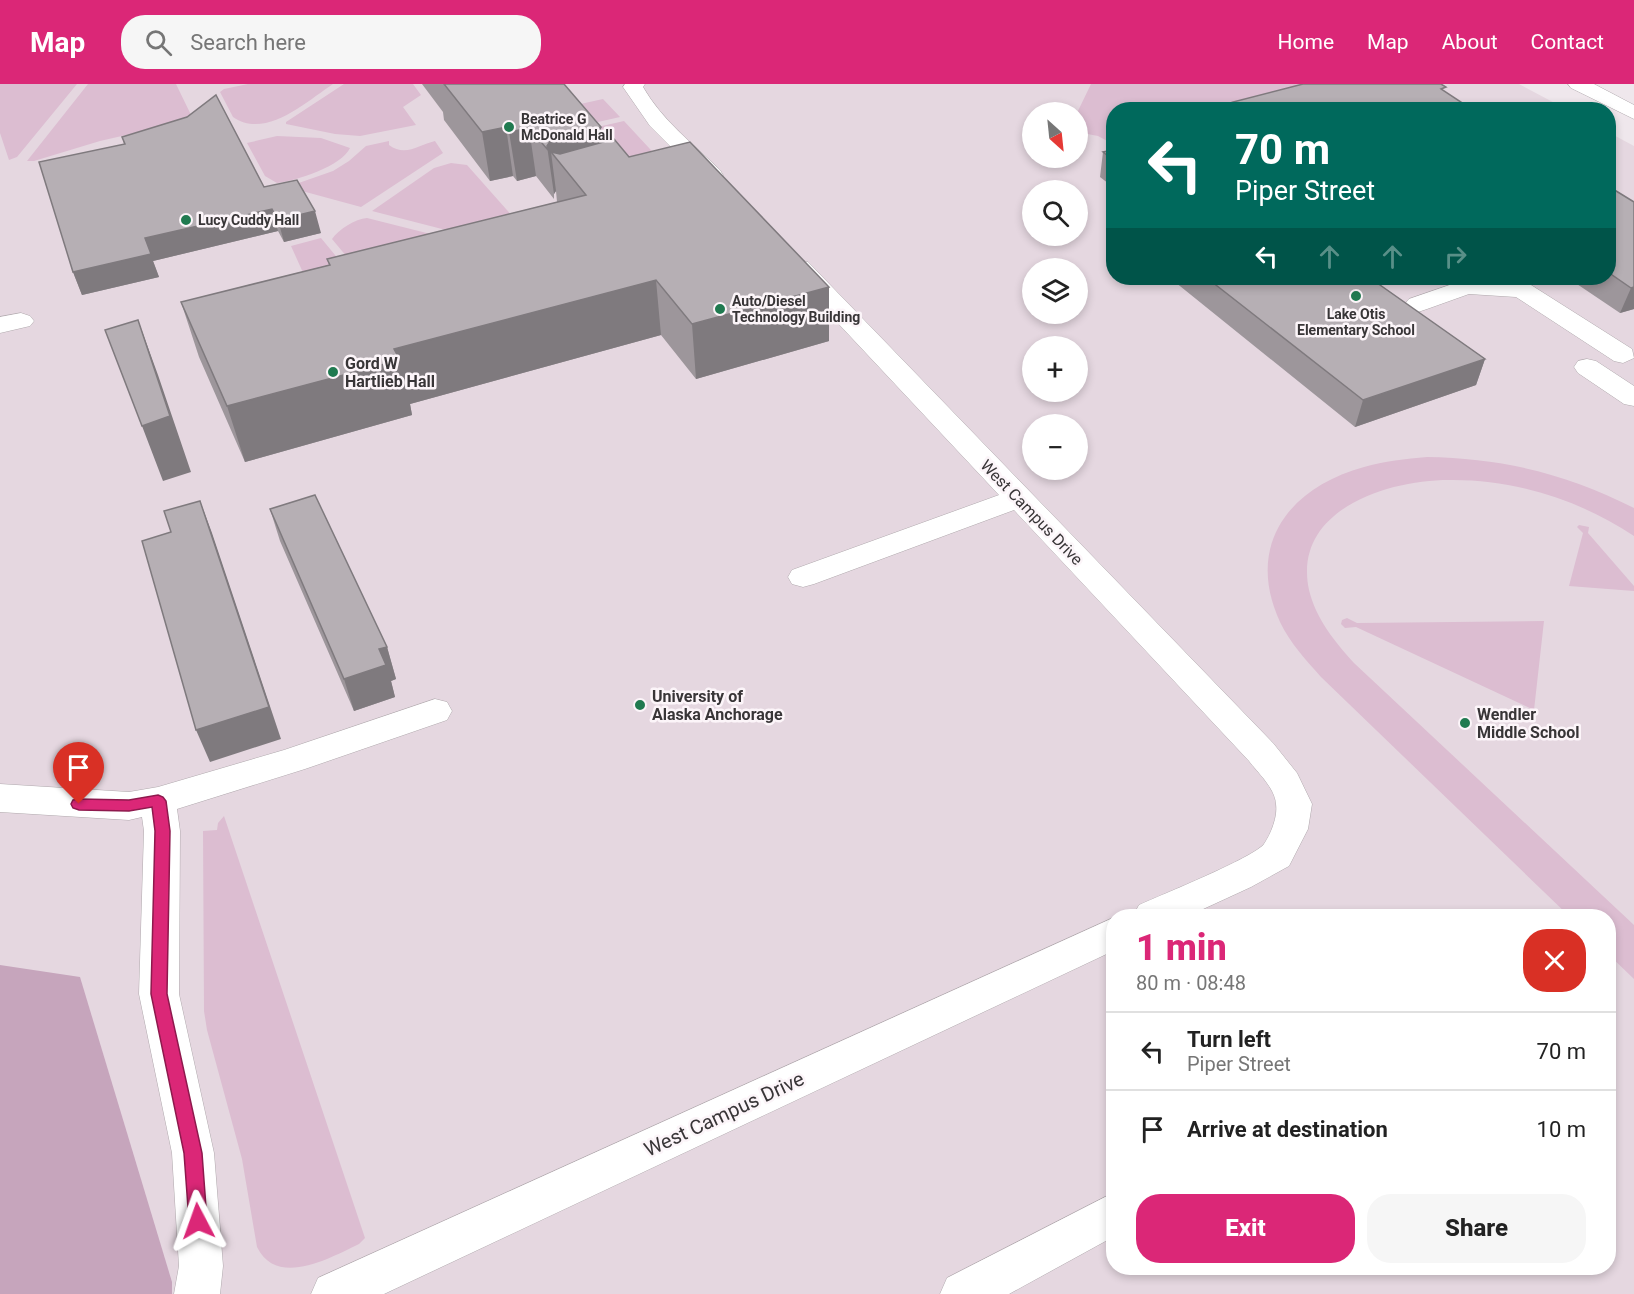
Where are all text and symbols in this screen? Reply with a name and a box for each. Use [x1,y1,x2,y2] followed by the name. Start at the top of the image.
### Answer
[121,15,541,69] search box
[30,26,85,59] text: Map
[142,26,175,59] icon: search
[190,30,306,55] text: Search here
[1278,30,1334,54] text: Home
[1367,30,1409,54] text: Map
[1442,30,1498,54] text: About
[1531,30,1604,54] text: Contact
[1022,102,1088,168] north arrow
[1022,102,1088,480] map controls
[521,111,613,143] place label: Beatrice G McDonald Hall
[502,120,516,134] marker: Beatrice G McDonald Hall
[1235,125,1330,174] text: 70 m
[1136,126,1214,204] icon: left
[1235,175,1375,207] text: Piper Street
[1022,180,1088,246] button: search
[198,212,299,228] place label: Lucy Cuddy Hall
[179,213,193,227] marker: Lucy Cuddy Hall
[1250,240,1283,273] icon: left
[1313,240,1346,273] icon: ahead
[1376,240,1409,273] icon: ahead
[1439,240,1472,273] icon: right
[1022,258,1088,324] button: layers
[1349,289,1363,303] marker: Lake Otis Elementary School
[732,293,860,325] place label: Auto/Diesel Technology Building
[713,302,727,316] marker: Auto/Diesel Technology Building
[1297,306,1415,338] place label: Lake Otis Elementary School
[1022,336,1088,402] button: +
[345,354,435,391] place label: Gord W Hartlieb Hall
[326,365,340,379] marker: Gord W Hartlieb Hall
[1022,414,1088,480] button: −
[977,456,1087,569] street label: West Campus Drive
[652,687,783,724] place label: University of Alaska Anchorage
[633,698,647,712] marker: University of Alaska Anchorage
[1477,705,1580,742] place label: Wendler Middle School
[1458,716,1472,730] marker: Wendler Middle School
[53,742,104,804] pin
[62,751,95,784] icon: arrive
[1136,927,1227,969] text: 1 min
[1523,929,1586,992] button: close
[1136,971,1246,995] text: 80 m · 08:48
[1187,1027,1271,1052] text: Turn left
[1136,1035,1169,1068] icon: left
[1537,1039,1586,1064] text: 70 m
[1187,1052,1291,1076] text: Piper Street
[640,1066,808,1162] street label: West Campus Drive
[1136,1113,1169,1146] icon: arrive
[1187,1117,1388,1142] text: Arrive at destination
[1537,1117,1586,1142] text: 10 m
[166,1189,230,1253] position arrow
[1136,1194,1355,1263] button: Exit
[1367,1194,1586,1263] button: Share

